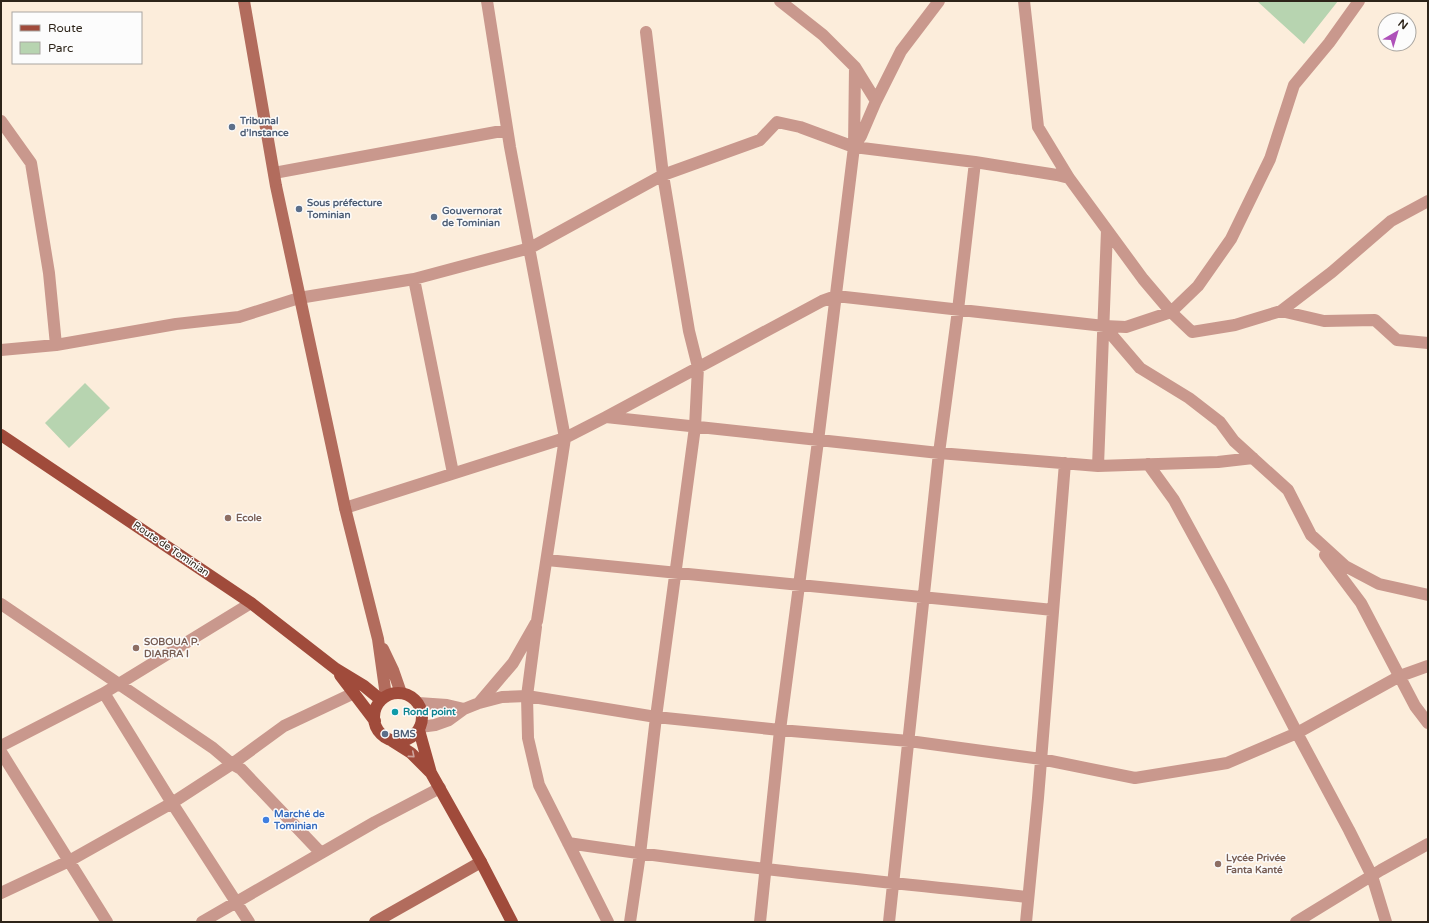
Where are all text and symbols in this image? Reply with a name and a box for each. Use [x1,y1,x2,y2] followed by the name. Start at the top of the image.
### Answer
[12,12,142,64] legend
[1377,12,1417,52] north arrow
[1395,17,1410,32] text: N
[48,21,83,35] text: Route
[48,41,73,55] text: Parc
[239,115,289,139] place label: Tribunal d’Instance
[227,122,237,132] marker: Tribunal d’Instance
[306,197,382,221] place label: Sous préfecture Tominian
[294,204,304,214] marker: Sous préfecture Tominian
[442,205,502,229] place label: Gouvernorat de Tominian
[429,212,439,222] marker: Gouvernorat de Tominian
[236,512,262,524] place label: Ecole
[223,513,233,523] marker: Ecole
[131,519,211,579] street label: Route de Tominian
[144,636,200,660] place label: SOBOUA P. DIARRA I
[131,643,141,653] marker: SOBOUA P. DIARRA I
[403,706,456,718] place label: Rond point
[390,707,400,717] marker: Rond point
[393,728,416,740] place label: BMS
[380,729,390,739] marker: BMS
[408,750,415,757] one-way arrow
[273,808,325,832] place label: Marché de Tominian
[261,815,271,825] marker: Marché de Tominian
[1226,852,1286,876] place label: Lycée Privée Fanta Kanté
[1213,859,1223,869] marker: Lycée Privée Fanta Kanté

